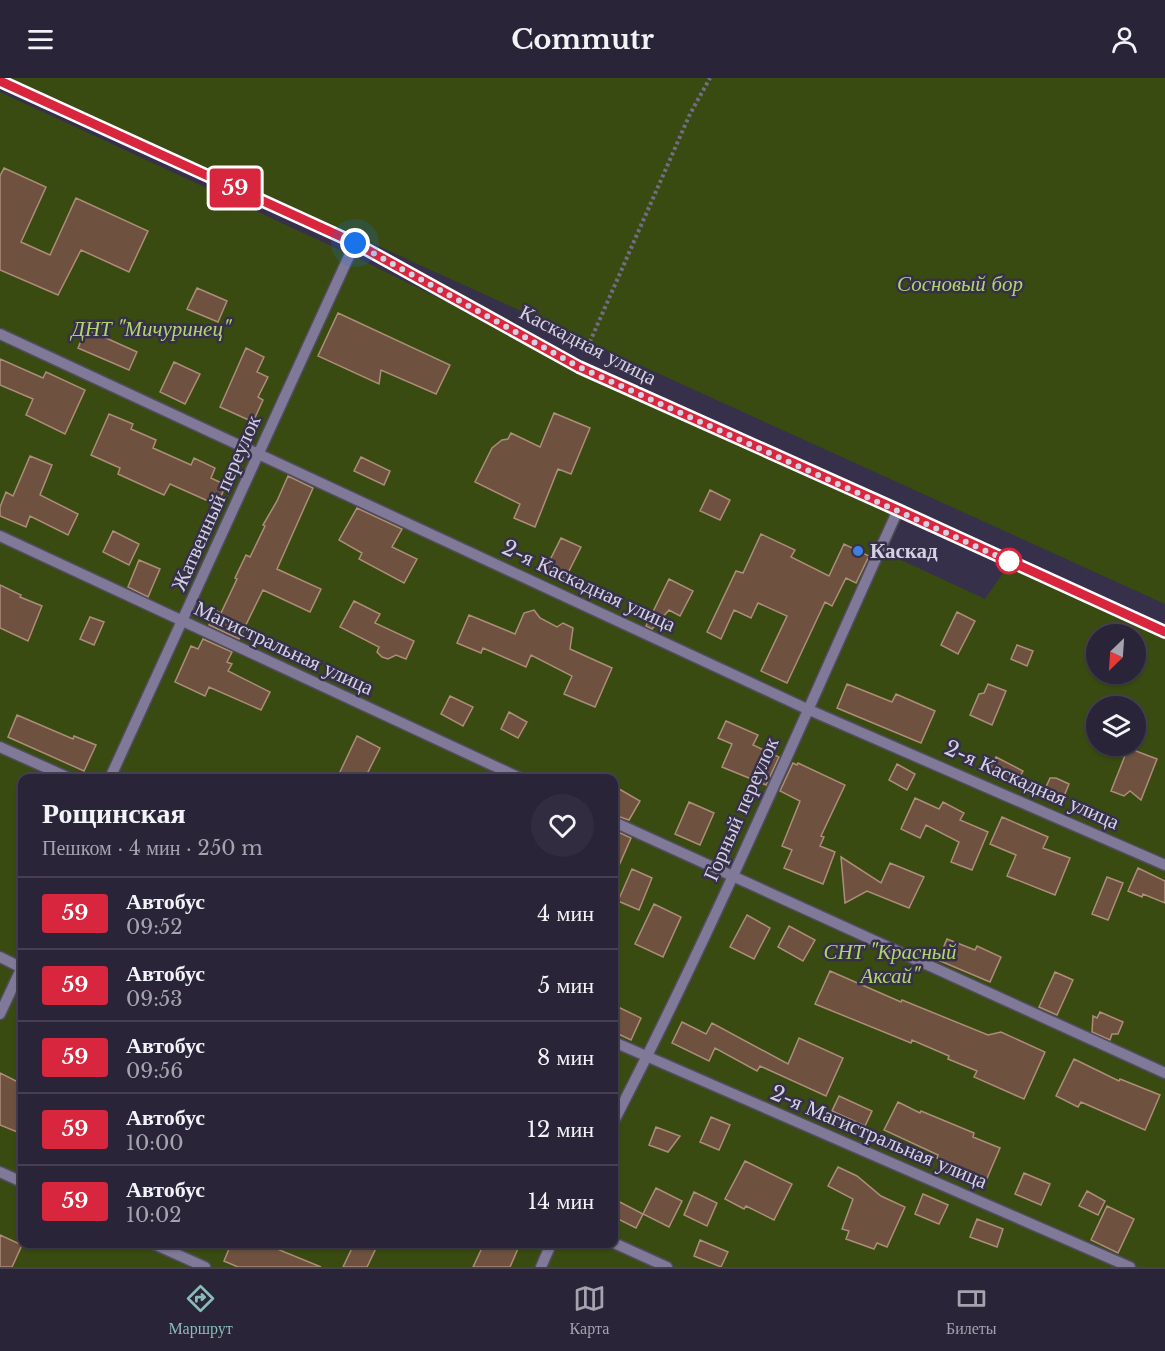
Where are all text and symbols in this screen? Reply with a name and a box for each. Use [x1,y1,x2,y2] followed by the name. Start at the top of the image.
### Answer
[24,23,57,56] icon: menu
[511,23,654,56] text: Commutr
[1108,23,1141,56] icon: person
[208,168,262,208] line badge: 59
[222,175,248,201] text: 59
[340,228,370,258] your location
[897,271,1023,297] park label: Сосновый бор
[515,299,661,391] street label: Каскадная улица
[70,316,232,342] park label: ДНТ "Мичуринец"
[166,410,267,595] street label: Жатвенный переулок
[498,534,681,638] street label: 2-я Каскадная улица
[870,538,938,564] place label: Каскад
[851,544,865,558] marker: Каскад
[996,548,1022,574] unlabelled marker
[190,595,378,701] street label: Магистральная улица
[1086,624,1146,684] north arrow
[1086,624,1146,756] map controls
[1086,696,1146,756] button: layers
[698,732,785,885] street label: Горный переулок
[941,735,1124,836] street label: 2-я Каскадная улица
[531,794,594,857] button: heart
[42,796,186,831] text: Рощинская
[42,836,263,860] text: Пешком · 4 мин · 250 m
[126,888,205,915] text: Автобус
[62,900,88,926] text: 59
[537,900,594,927] text: 4 мин
[126,915,183,939] text: 09:52
[823,939,957,989] park label: СНТ "Красный Аксай"
[126,960,205,987] text: Автобус
[62,972,88,998] text: 59
[538,972,594,999] text: 5 мин
[126,987,183,1011] text: 09:53
[126,1032,205,1059] text: Автобус
[62,1044,88,1070] text: 59
[537,1044,594,1071] text: 8 мин
[126,1059,183,1083] text: 09:56
[767,1079,992,1195] street label: 2-я Магистральная улица
[126,1104,205,1131] text: Автобус
[62,1116,88,1142] text: 59
[527,1116,594,1143] text: 12 мин
[126,1131,183,1155] text: 10:00
[126,1176,205,1203] text: Автобус
[62,1188,88,1214] text: 59
[528,1188,594,1215] text: 14 мин
[126,1203,182,1227] text: 10:02
[168,1282,233,1338] tab: Маршрут
[570,1282,609,1338] tab: Карта
[946,1282,997,1338] tab: Билеты

